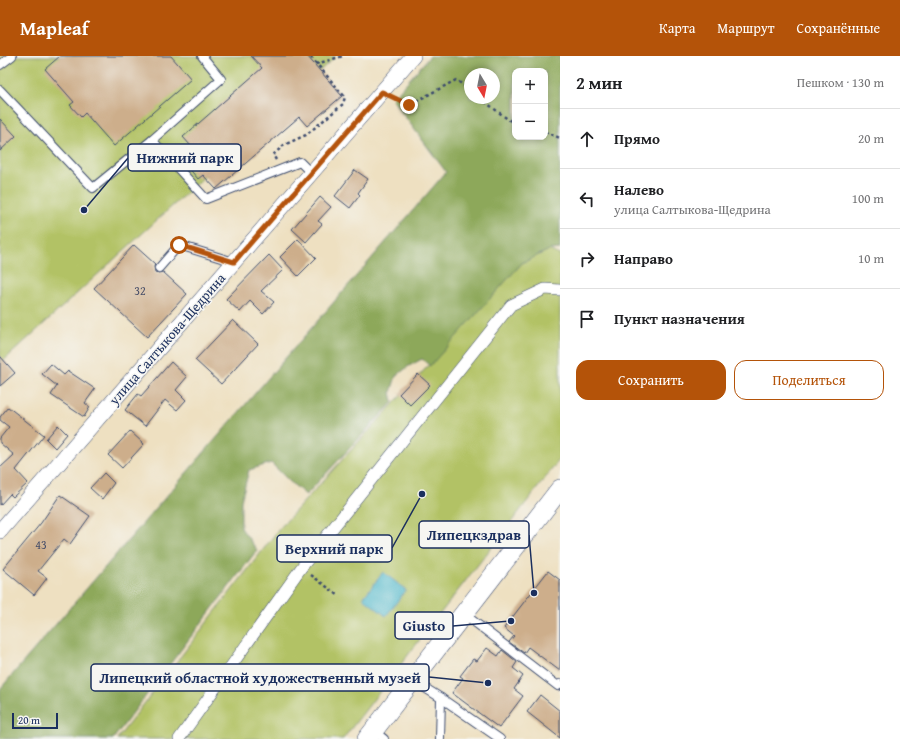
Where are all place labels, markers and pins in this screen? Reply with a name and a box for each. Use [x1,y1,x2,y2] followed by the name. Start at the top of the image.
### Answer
[128,144,241,171] callout: Нижний парк
[419,521,529,548] callout: Липецкздрав
[277,535,392,562] callout: Верхний парк
[395,612,453,639] callout: Giusto
[91,664,429,691] callout: Липецкий областной художественный музей

